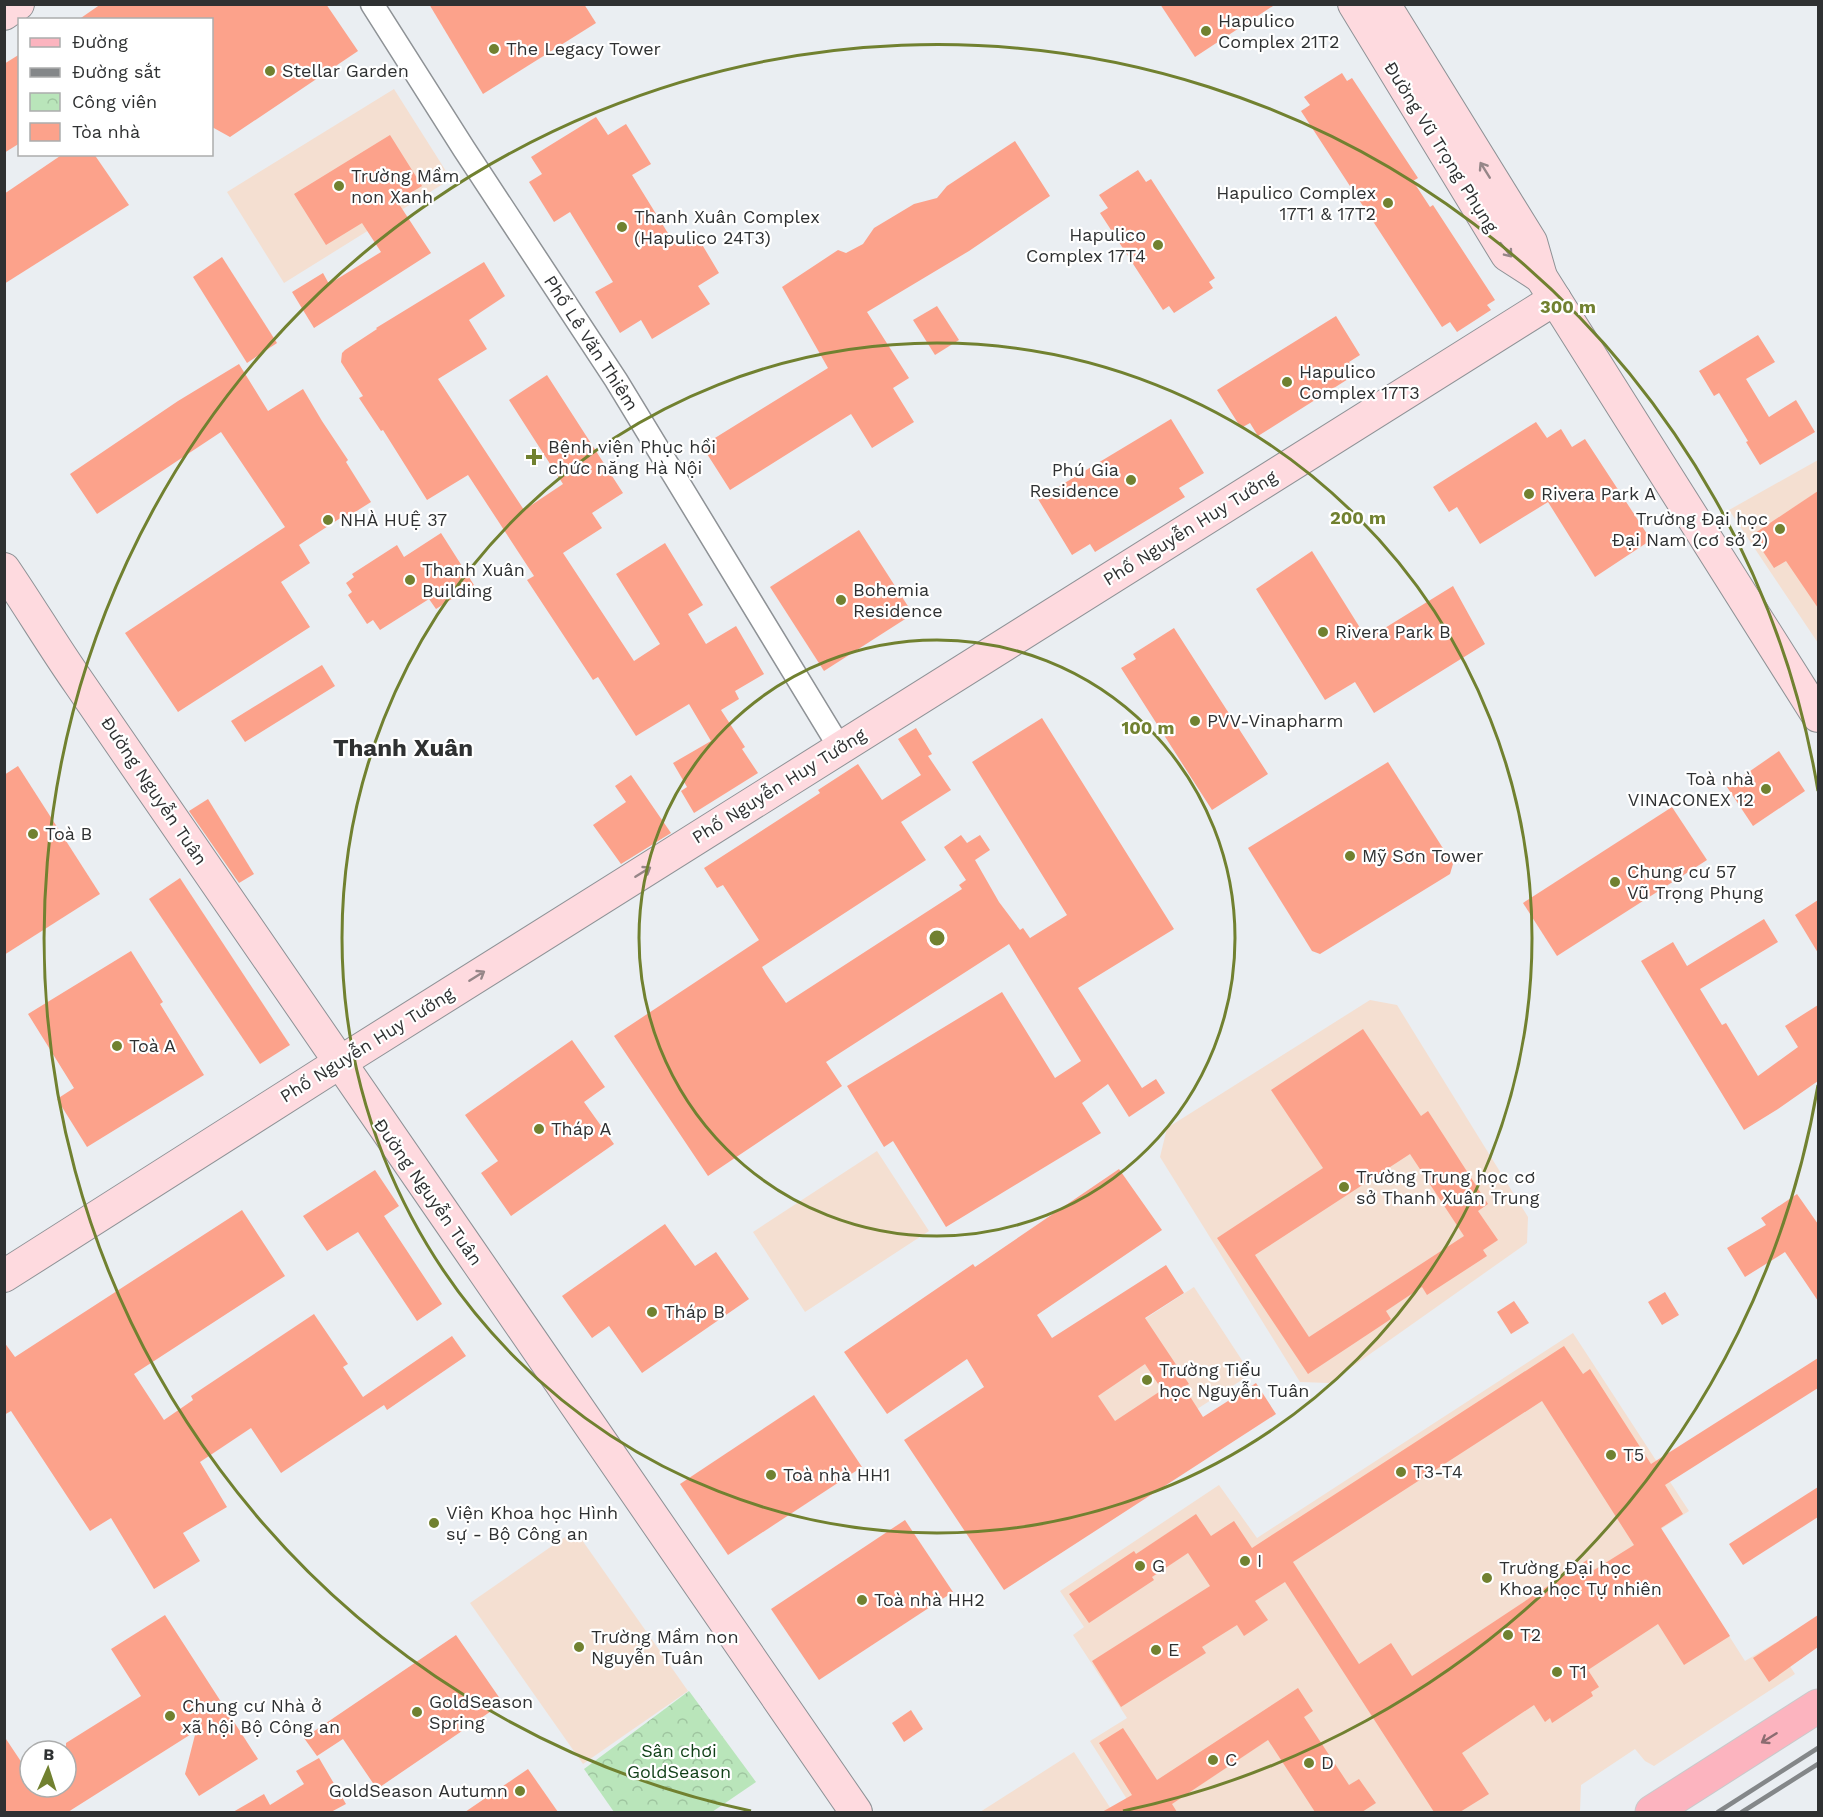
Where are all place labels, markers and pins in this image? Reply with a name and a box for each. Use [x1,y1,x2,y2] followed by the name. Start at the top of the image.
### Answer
[1218,10,1339,52] place label: Hapulico Complex 21T2
[1199,24,1213,38] marker: Hapulico Complex 21T2
[506,38,661,59] place label: The Legacy Tower
[487,42,501,56] marker: The Legacy Tower
[282,60,409,81] place label: Stellar Garden
[263,64,277,78] marker: Stellar Garden
[351,165,459,207] place label: Trường Mầm non Xanh
[332,179,346,193] marker: Trường Mầm non Xanh
[1216,182,1376,224] place label: Hapulico Complex 17T1 & 17T2
[1381,196,1395,210] marker: Hapulico Complex 17T1 & 17T2
[634,206,820,248] place label: Thanh Xuân Complex (Hapulico 24T3)
[615,220,629,234] marker: Thanh Xuân Complex (Hapulico 24T3)
[1026,224,1146,266] place label: Hapulico Complex 17T4
[1151,238,1165,252] marker: Hapulico Complex 17T4
[1299,361,1420,403] place label: Hapulico Complex 17T3
[1280,375,1294,389] marker: Hapulico Complex 17T3
[548,436,716,478] place label: Bệnh viện Phục hồi chức năng Hà Nội
[525,448,543,466] marker: Bệnh viện Phục hồi chức năng Hà Nội
[1029,459,1119,501] place label: Phú Gia Residence
[1124,473,1138,487] marker: Phú Gia Residence
[1541,483,1656,504] place label: Rivera Park A
[1522,487,1536,501] marker: Rivera Park A
[1612,508,1768,550] place label: Trường Đại học Đại Nam (cơ sở 2)
[340,509,447,530] place label: NHÀ HUỆ 37
[321,513,335,527] marker: NHÀ HUỆ 37
[1773,522,1787,536] marker: Trường Đại học Đại Nam (cơ sở 2)
[422,559,525,601] place label: Thanh Xuân Building
[403,573,417,587] marker: Thanh Xuân Building
[853,579,943,621] place label: Bohemia Residence
[834,593,848,607] marker: Bohemia Residence
[1335,621,1451,642] place label: Rivera Park B
[1316,625,1330,639] marker: Rivera Park B
[1207,710,1343,731] place label: PVV-Vinapharm
[1188,714,1202,728] marker: PVV-Vinapharm
[1628,768,1754,810] place label: Toà nhà VINACONEX 12
[1759,782,1773,796] marker: Toà nhà VINACONEX 12
[45,823,92,844] place label: Toà B
[26,827,40,841] marker: Toà B
[1362,845,1483,866] place label: Mỹ Sơn Tower
[1343,849,1357,863] marker: Mỹ Sơn Tower
[1627,861,1764,903] place label: Chung cư 57 Vũ Trọng Phụng
[1608,875,1622,889] marker: Chung cư 57 Vũ Trọng Phụng
[927,928,947,948] centre of rings
[129,1035,176,1056] place label: Toà A
[110,1039,124,1053] marker: Toà A
[551,1118,612,1139] place label: Tháp A
[532,1122,546,1136] marker: Tháp A
[1356,1166,1540,1208] place label: Trường Trung học cơ sở Thanh Xuân Trung
[1337,1180,1351,1194] marker: Trường Trung học cơ sở Thanh Xuân Trung
[664,1301,725,1322] place label: Tháp B
[645,1305,659,1319] marker: Tháp B
[1159,1359,1309,1401] place label: Trường Tiểu học Nguyễn Tuân
[1140,1373,1154,1387] marker: Trường Tiểu học Nguyễn Tuân
[1623,1444,1644,1465] place label: T5
[1604,1448,1618,1462] marker: T5
[1413,1461,1463,1482] place label: T3-T4
[783,1464,890,1485] place label: Toà nhà HH1
[1394,1465,1408,1479] marker: T3-T4
[764,1468,778,1482] marker: Toà nhà HH1
[446,1502,618,1544] place label: Viện Khoa học Hình sự - Bộ Công an
[427,1516,441,1530] marker: Viện Khoa học Hình sự - Bộ Công an
[1257,1550,1262,1571] place label: I
[1238,1554,1252,1568] marker: I
[1152,1555,1165,1576] place label: G
[1499,1557,1662,1599] place label: Trường Đại học Khoa học Tự nhiên
[1133,1559,1147,1573] marker: G
[1480,1571,1494,1585] marker: Trường Đại học Khoa học Tự nhiên
[874,1589,985,1610] place label: Toà nhà HH2
[855,1593,869,1607] marker: Toà nhà HH2
[1520,1624,1541,1645] place label: T2
[591,1626,739,1668] place label: Trường Mầm non Nguyễn Tuân
[1501,1628,1515,1642] marker: T2
[1168,1639,1179,1660] place label: E
[572,1640,586,1654] marker: Trường Mầm non Nguyễn Tuân
[1149,1643,1163,1657] marker: E
[1569,1661,1587,1682] place label: T1
[1550,1665,1564,1679] marker: T1
[429,1691,533,1733] place label: GoldSeason Spring
[182,1695,340,1737] place label: Chung cư Nhà ở xã hội Bộ Công an
[410,1705,424,1719] marker: GoldSeason Spring
[163,1709,177,1723] marker: Chung cư Nhà ở xã hội Bộ Công an
[1225,1749,1237,1770] place label: C
[1321,1752,1334,1773] place label: D
[1206,1753,1220,1767] marker: C
[1302,1756,1316,1770] marker: D
[329,1780,508,1801] place label: GoldSeason Autumn
[513,1784,527,1798] marker: GoldSeason Autumn

